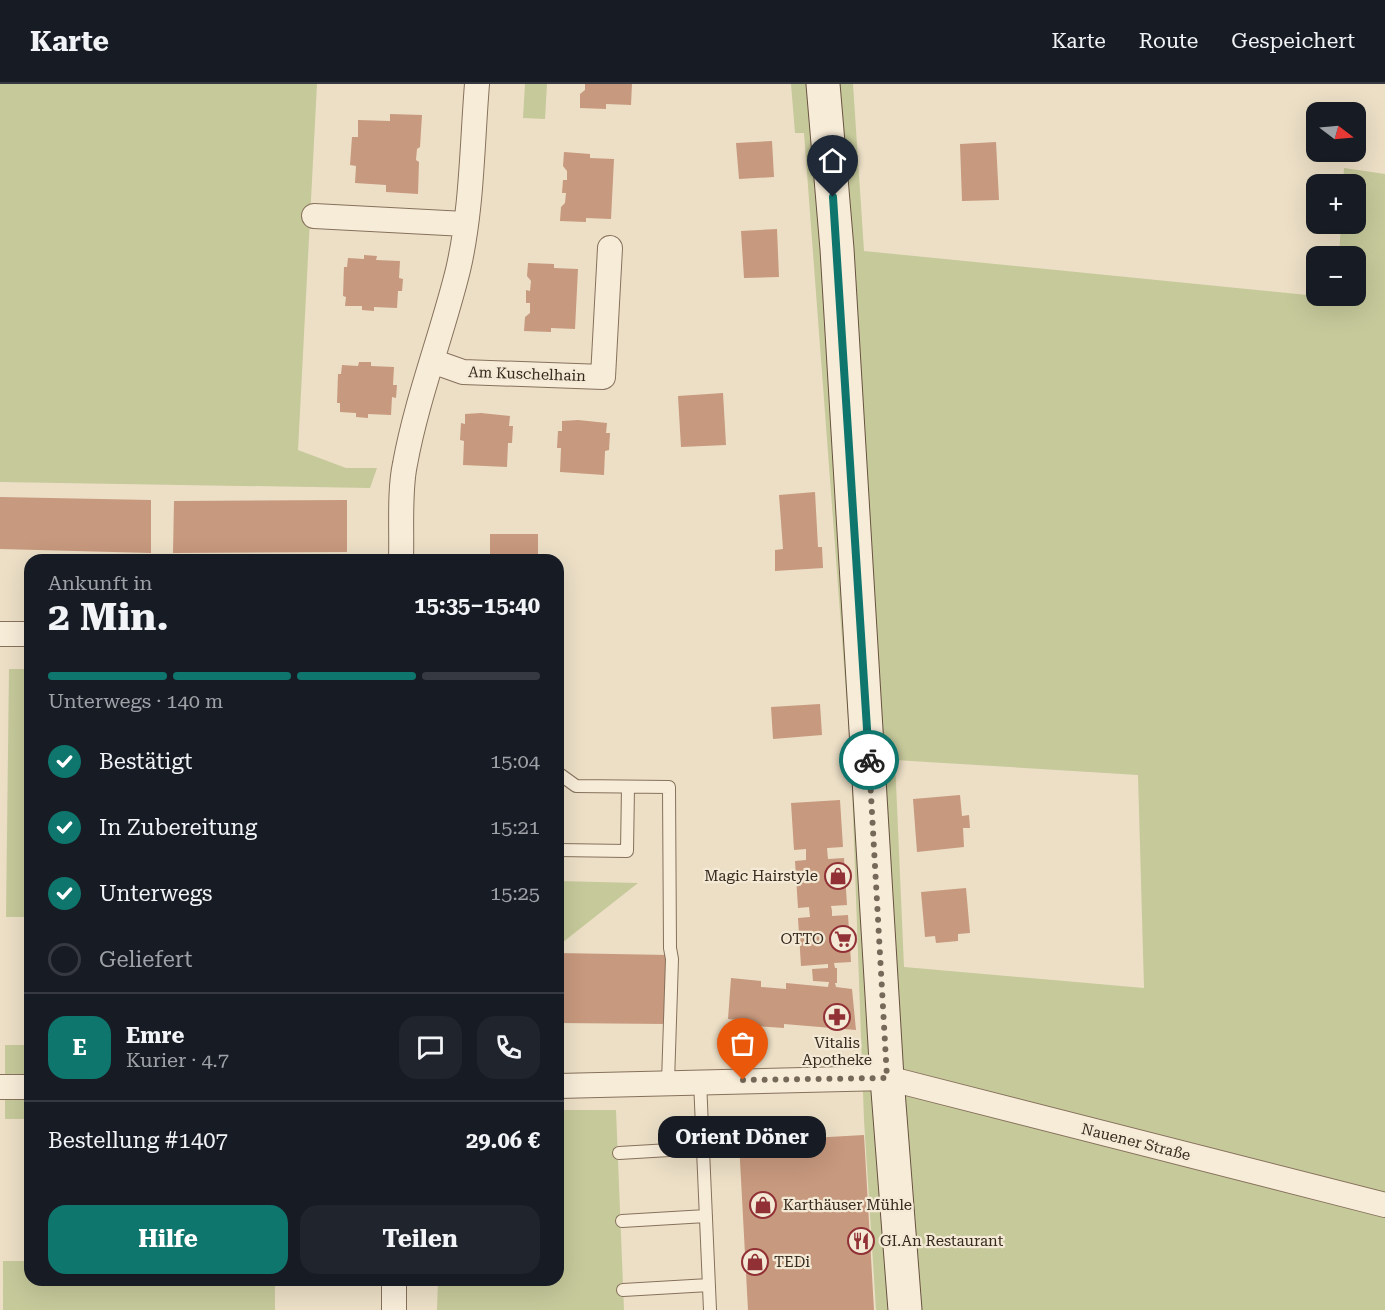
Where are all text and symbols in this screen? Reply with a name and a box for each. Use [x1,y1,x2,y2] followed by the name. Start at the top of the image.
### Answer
[30,25,109,58] text: Karte
[1051,29,1106,53] text: Karte
[1139,29,1198,53] text: Route
[1231,29,1355,53] text: Gespeichert
[1306,102,1366,162] north arrow
[1306,102,1366,306] map controls
[807,135,858,197] pin
[816,144,849,177] icon: home
[1306,174,1366,234] button: +
[1306,246,1366,306] button: −
[468,363,587,385] street label: Am Kuschelhain
[48,571,152,595] text: Ankunft in
[414,593,540,618] text: 15:35–15:40
[48,594,169,640] text: 2 Min.
[48,689,223,713] text: Unterwegs · 140 m
[839,730,899,790] courier
[853,744,886,777] icon: bike
[48,745,81,778] icon: check
[99,749,192,774] text: Bestätigt
[490,749,540,773] text: 15:04
[48,811,81,844] icon: check
[99,815,257,840] text: In Zubereitung
[490,815,540,839] text: 15:21
[823,861,853,891] shop icon: Magic Hairstyle
[704,867,818,885] place label: Magic Hairstyle
[48,877,81,910] icon: check
[99,881,213,906] text: Unterwegs
[490,881,540,905] text: 15:25
[828,924,858,954] supermarket icon: OTTO
[781,930,824,948] place label: OTTO
[99,947,192,972] text: Geliefert
[822,1002,852,1032] pharmacy icon: Vitalis Apotheke
[399,1016,462,1079] button: chat
[477,1016,540,1079] button: phone
[717,1018,768,1080] pin
[126,1023,184,1048] text: Emre
[726,1027,759,1060] icon: bag
[802,1034,872,1069] place label: Vitalis Apotheke
[72,1035,87,1060] text: E
[126,1048,229,1072] text: Kurier · 4.7
[659,1116,827,1158] callout: Orient Döner
[1080,1120,1192,1164] street label: Nauener Straße
[675,1125,809,1149] text: Orient Döner
[48,1128,228,1153] text: Bestellung #1407
[466,1128,540,1153] text: 29.06 €
[748,1190,778,1220] shop icon: Karthäuser Mühle
[783,1196,912,1214] place label: Karthäuser Mühle
[48,1205,288,1274] button: Hilfe
[300,1205,540,1274] button: Teilen
[846,1226,876,1256] restaurant icon: GI.An Restaurant
[880,1232,1004,1250] place label: GI.An Restaurant
[740,1247,770,1277] shop icon: TEDi
[774,1253,810,1271] place label: TEDi

